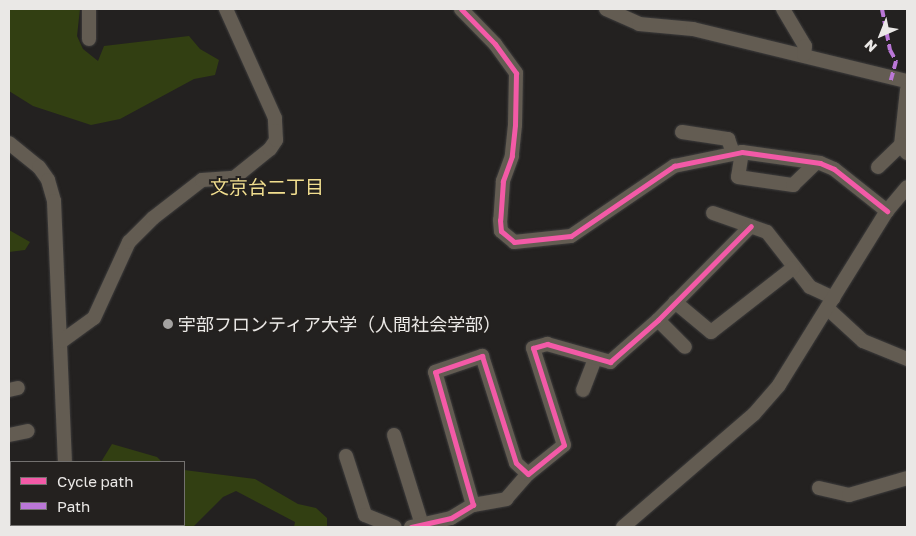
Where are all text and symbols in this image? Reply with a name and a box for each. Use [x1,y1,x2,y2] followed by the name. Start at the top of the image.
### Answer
[856,10,906,60] north arrow
[861,36,880,56] text: N
[210,176,324,198] district label: 文京台二丁目
[178,313,502,335] place label: 宇部フロンティア大学（人間社会学部）
[162,318,174,330] marker: 宇部フロンティア大学（人間社会学部）
[10,461,185,526] legend
[57,472,133,490] text: Cycle path
[57,497,90,515] text: Path

